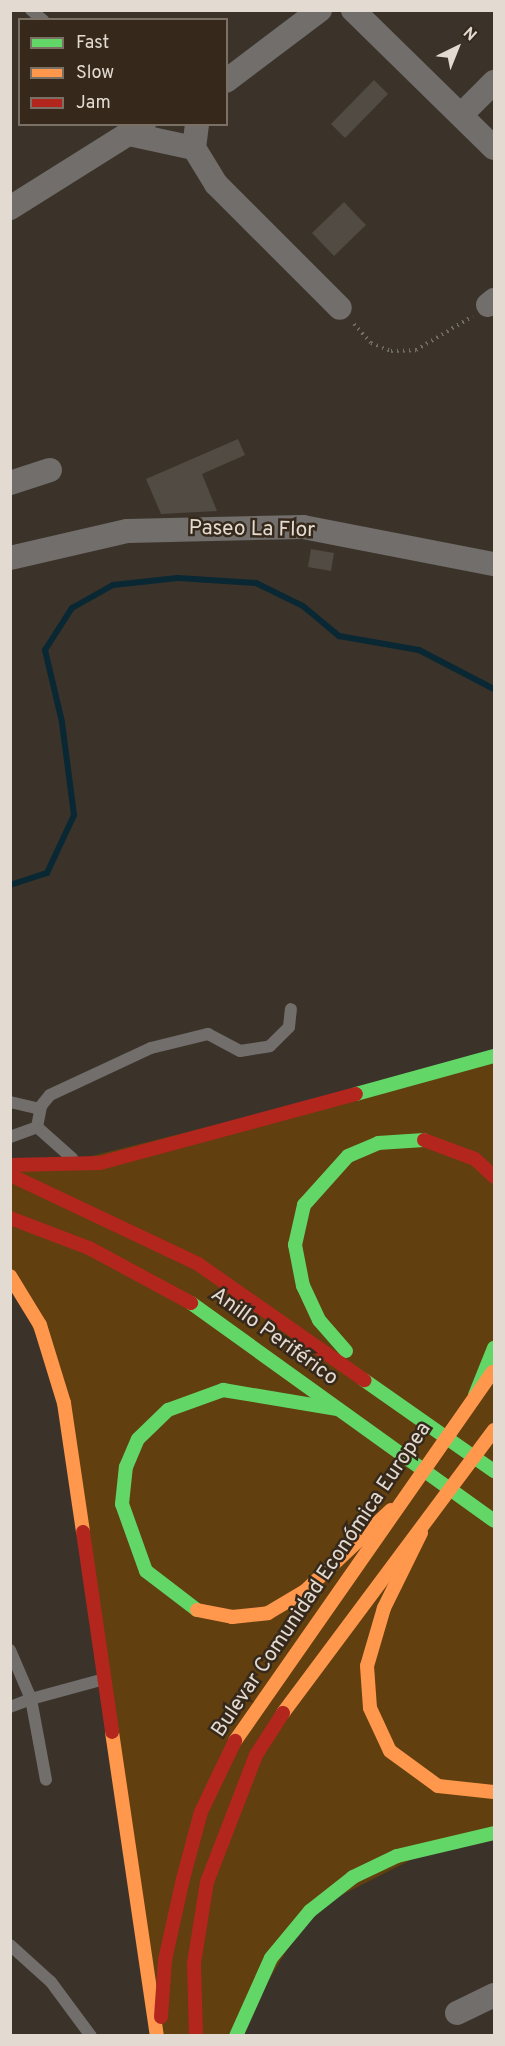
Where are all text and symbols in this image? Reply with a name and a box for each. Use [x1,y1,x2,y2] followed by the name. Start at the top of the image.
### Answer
[18,18,228,126] legend
[427,18,487,78] north arrow
[458,24,480,46] text: N
[76,32,109,55] text: Fast
[76,62,114,85] text: Slow
[76,92,111,115] text: Jam
[188,516,316,544] street label: Paseo La Flor
[206,1282,342,1392] street label: Anillo Periférico
[207,1418,437,1742] street label: Bulevar Comunidad Económica Europea

